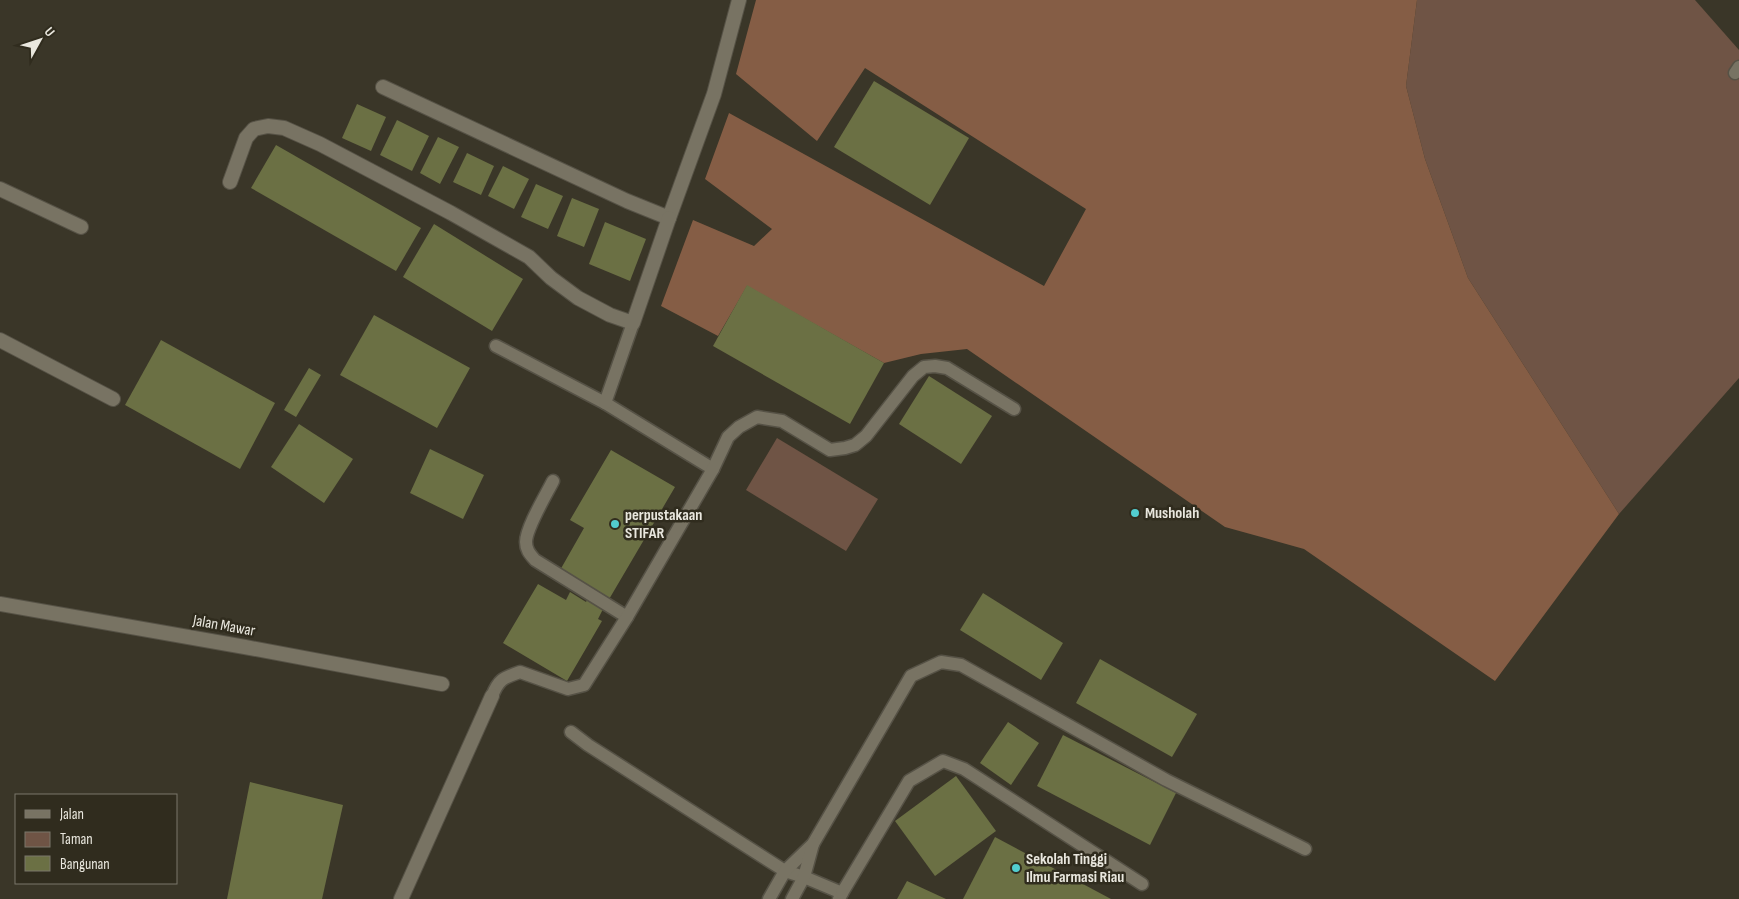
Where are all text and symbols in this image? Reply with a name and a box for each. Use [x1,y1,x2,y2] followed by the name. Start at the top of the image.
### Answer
[15,15,65,65] north arrow
[41,24,58,40] text: U
[1145,504,1199,523] place label: Musholah
[625,506,702,543] place label: perpustakaan STIFAR
[1129,507,1141,519] marker: Musholah
[609,518,621,530] marker: perpustakaan STIFAR
[190,611,257,641] street label: Jalan Mawar
[15,794,178,884] legend
[59,805,84,824] text: Jalan
[60,830,93,849] text: Taman
[1026,850,1124,887] place label: Sekolah Tinggi Ilmu Farmasi Riau
[60,855,110,874] text: Bangunan
[1010,862,1022,874] marker: Sekolah Tinggi Ilmu Farmasi Riau

